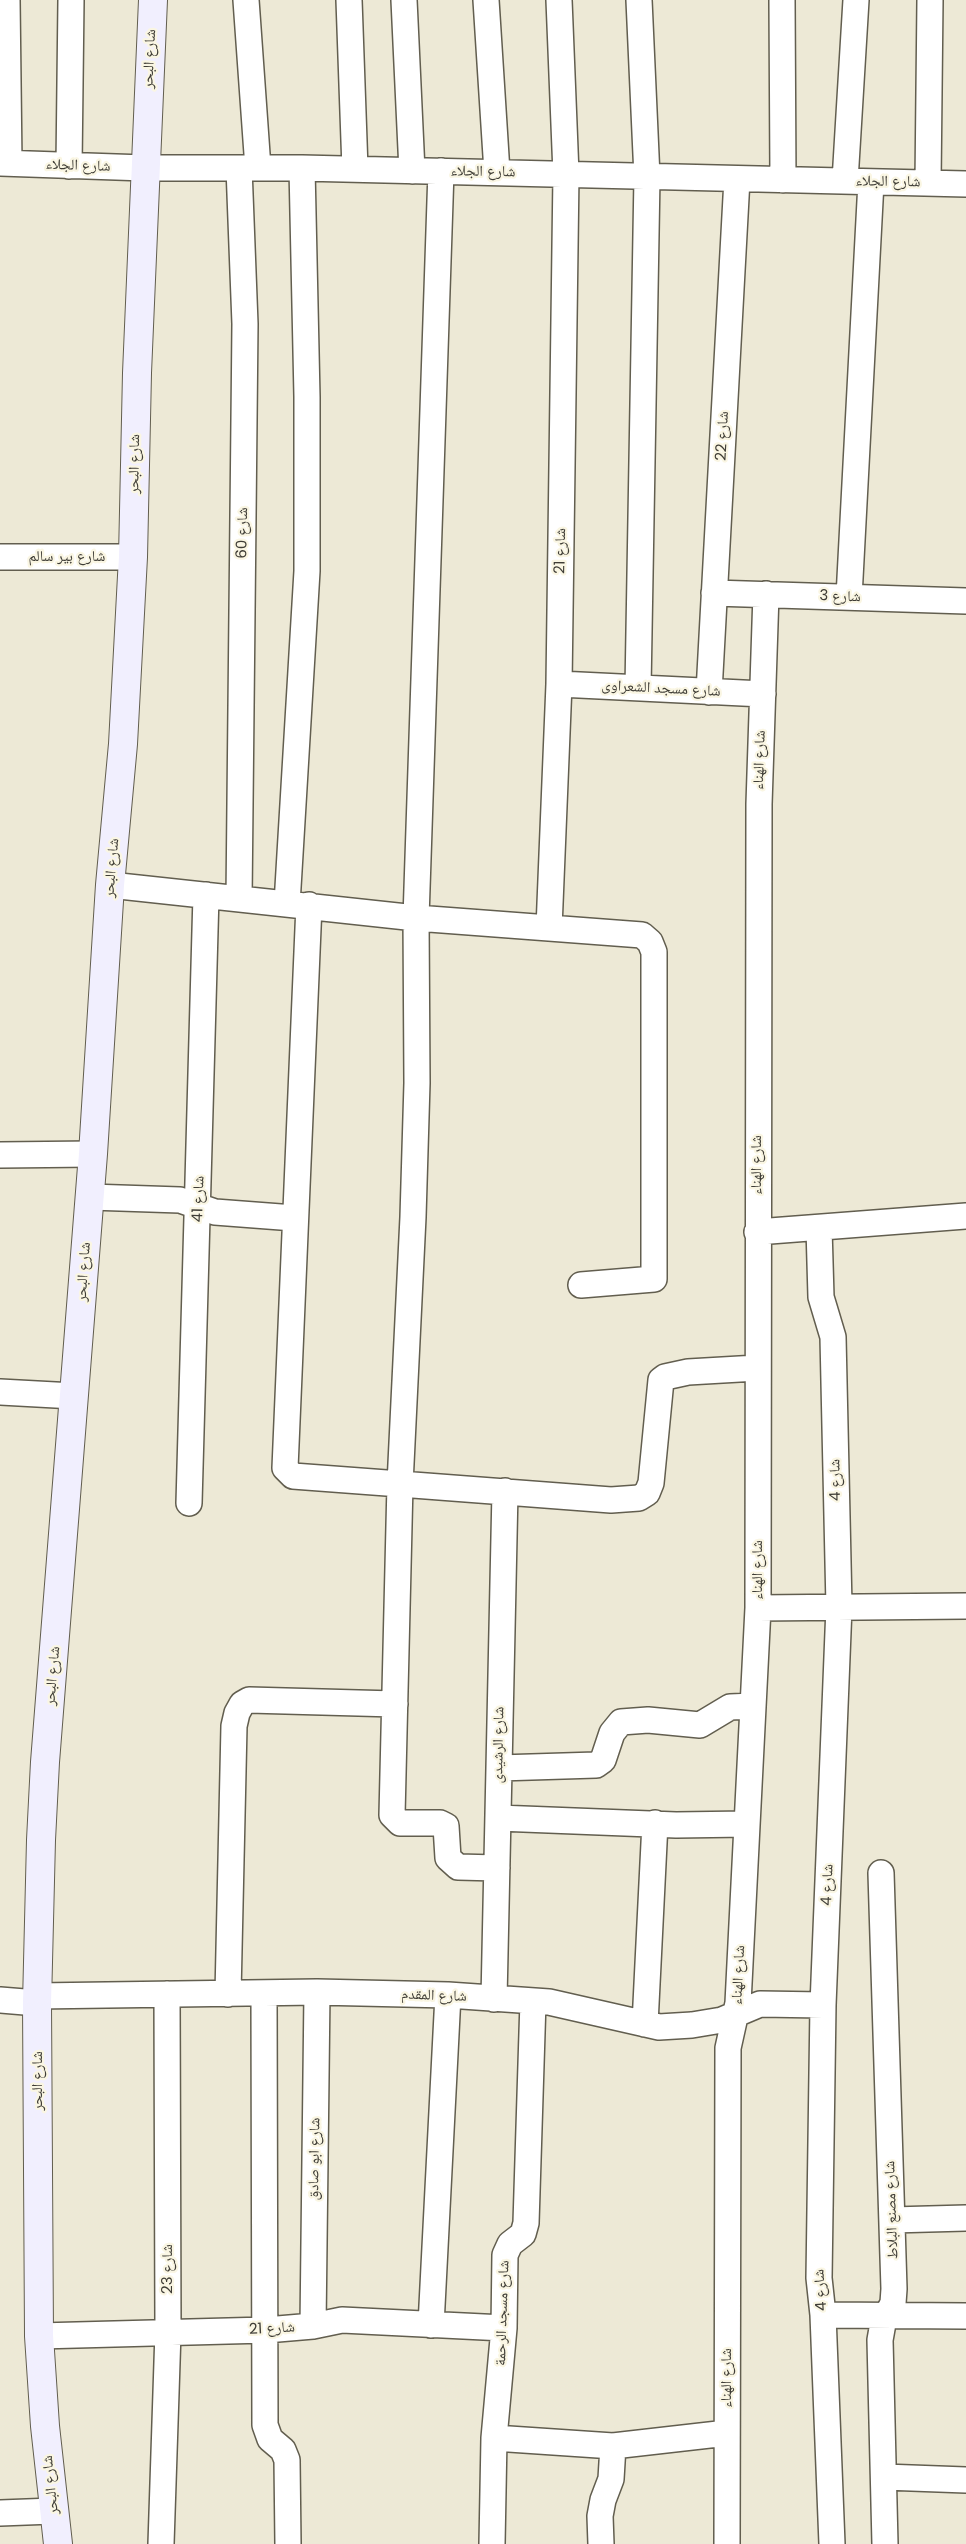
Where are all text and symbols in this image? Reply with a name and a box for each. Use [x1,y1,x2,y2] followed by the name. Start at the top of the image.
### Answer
[139,29,161,89] street label: شارع البحر
[45,156,111,176] street label: شارع الجلاء
[450,162,516,182] street label: شارع الجلاء
[855,172,921,192] street label: شارع الجلاء
[713,411,733,461] street label: شارع 22
[125,434,145,494] street label: شارع البحر
[234,507,252,559] street label: شارع 60
[552,528,570,574] street label: شارع 21
[29,548,105,566] street label: شارع بير سالم
[819,587,861,607] street label: شارع 3
[601,677,721,701] street label: شارع مسجد الشعراوى
[750,730,770,790] street label: شارع الهناء
[100,837,124,899] street label: شارع البحر
[748,1135,766,1195] street label: شارع الهناء
[189,1175,209,1223] street label: شارع 41
[73,1242,95,1302] street label: شارع البحر
[827,1459,845,1501] street label: شارع 4
[749,1540,767,1600] street label: شارع الهناء
[41,1645,65,1707] street label: شارع البحر
[489,1706,509,1784] street label: شارع الرشيدى
[818,1864,838,1906] street label: شارع 4
[728,1945,750,2005] street label: شارع الهناء
[401,1986,467,2006] street label: شارع المقدم
[29,2051,47,2111] street label: شارع البحر
[305,2117,325,2201] street label: شارع ابو صادق
[881,2161,903,2259] street label: شارع مصنع البلاط
[159,2244,177,2294] street label: شارع 23
[492,2260,514,2366] street label: شارع مسجد الرحمة
[811,2268,831,2312] street label: شارع 4
[249,2319,295,2339] street label: شارع 21
[718,2348,736,2408] street label: شارع الهناء
[39,2454,63,2516] street label: شارع البحر

